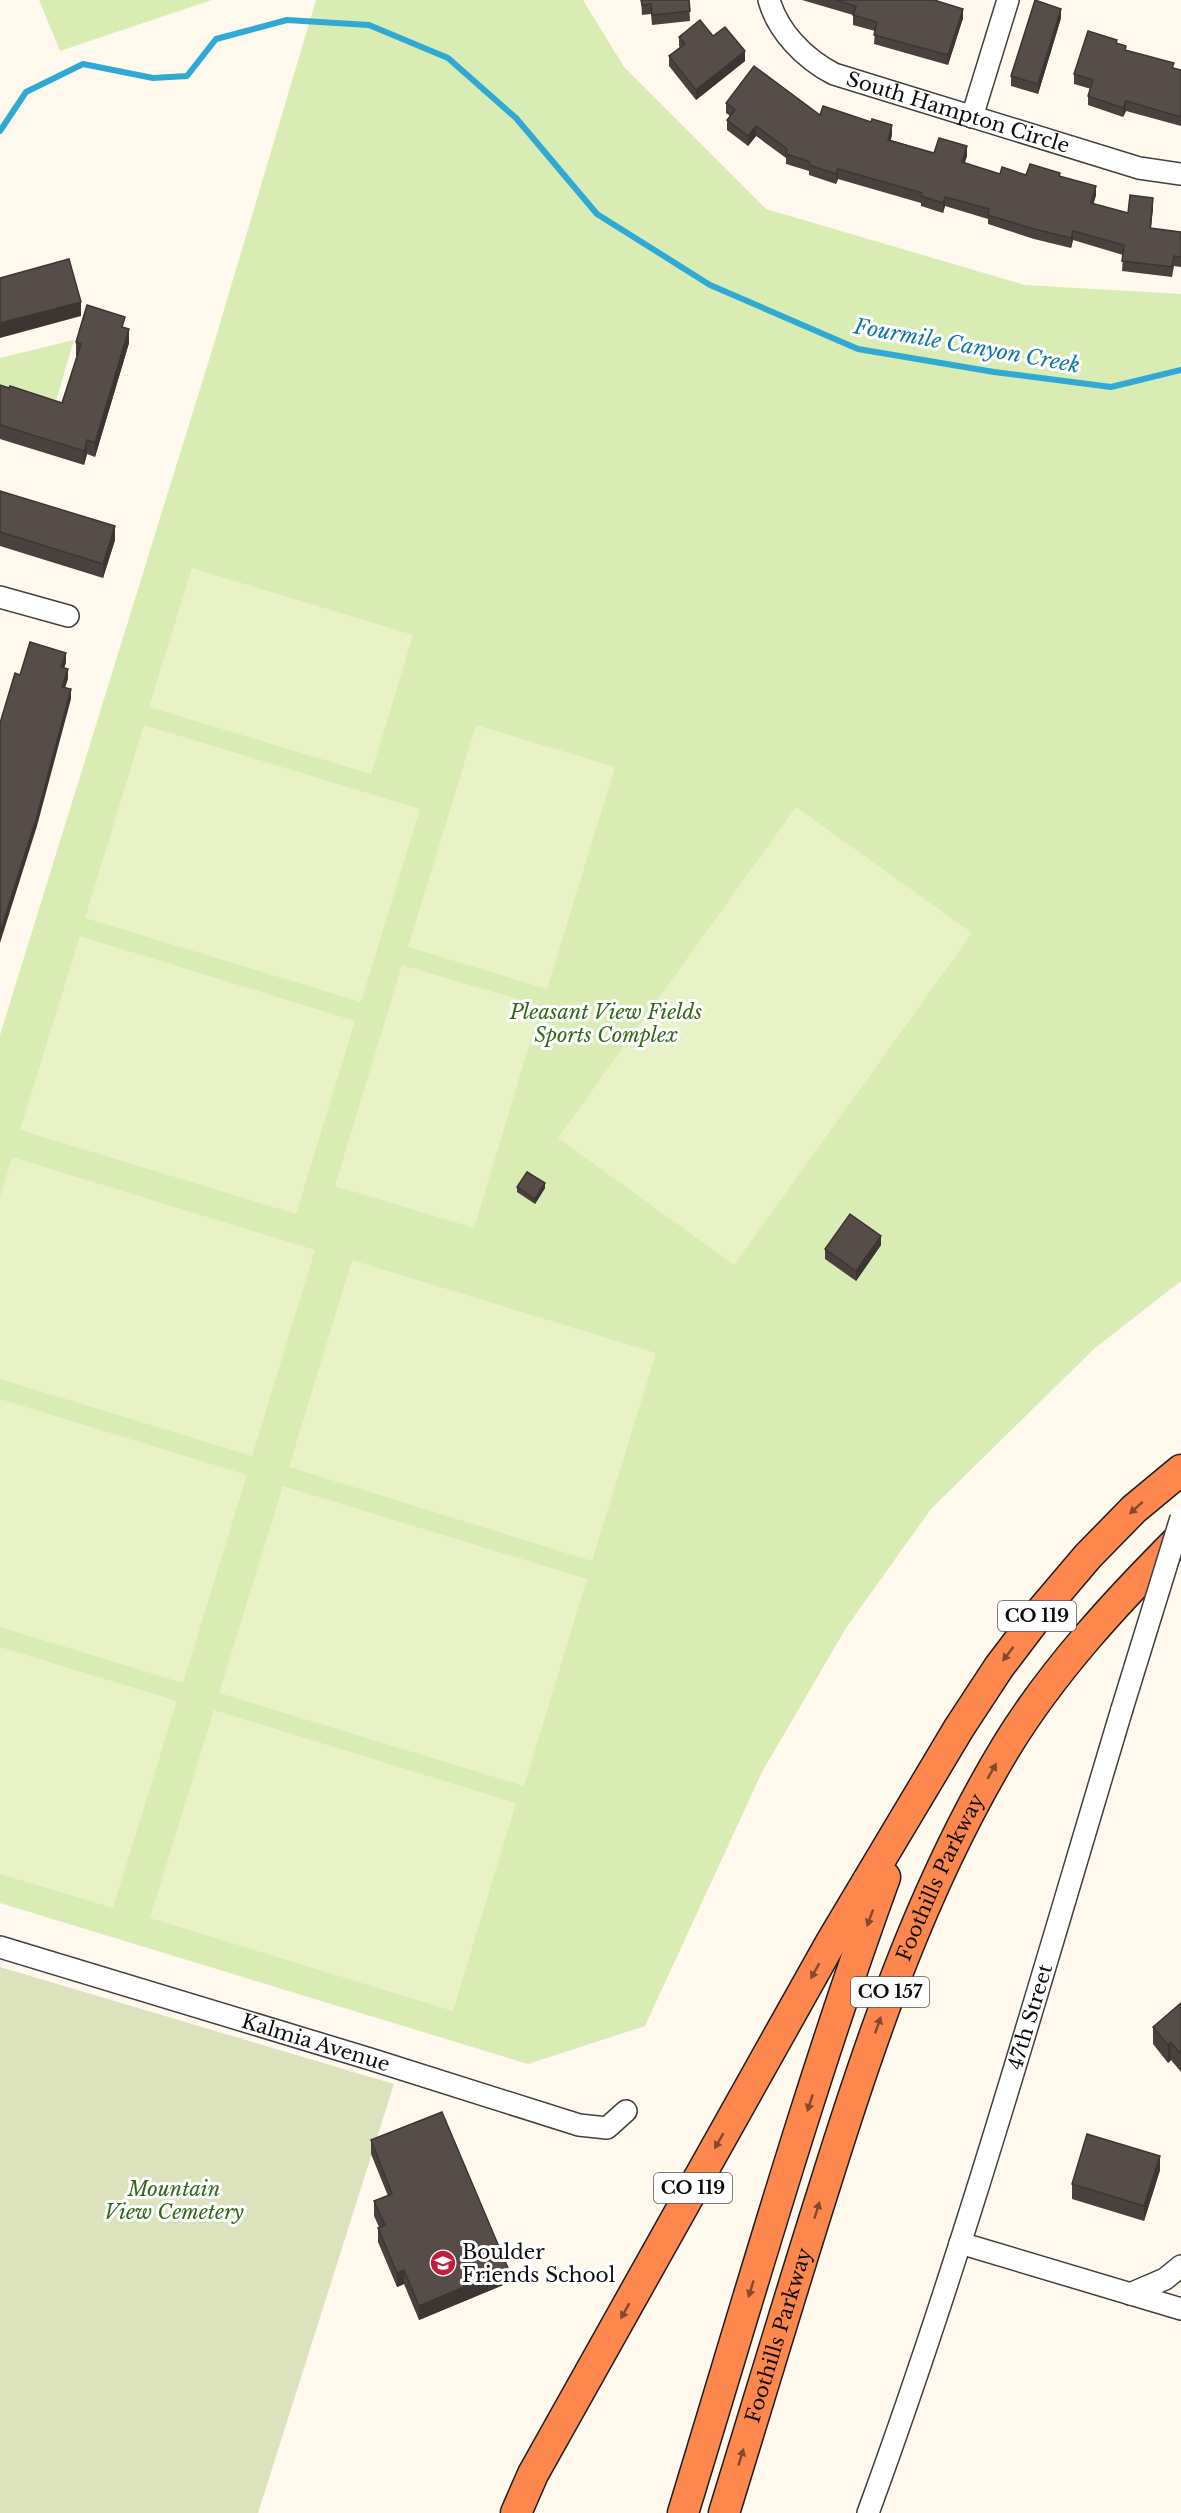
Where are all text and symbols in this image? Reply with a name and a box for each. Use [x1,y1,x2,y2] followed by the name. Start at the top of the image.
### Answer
[844,67,1073,158] street label: South Hampton Circle
[851,313,1082,379] water label: Fourmile Canyon Creek
[509,1000,703,1047] park label: Pleasant View Fields Sports Complex
[1129,1501,1144,1515] one-way arrow
[998,1601,1076,1631] road number: CO 119
[1002,1646,1014,1662] one-way arrow
[987,1762,997,1779] one-way arrow
[891,1789,989,1964] street label: Foothills Parkway
[864,1909,874,1927] one-way arrow
[1003,1961,1057,2073] street label: 47th Street
[809,1963,820,1979] one-way arrow
[851,1977,929,2007] road number: CO 157
[239,2009,393,2077] street label: Kalmia Avenue
[873,2016,883,2034] one-way arrow
[804,2094,814,2112] one-way arrow
[714,2133,724,2150] one-way arrow
[654,2173,732,2203] road number: CO 119
[104,2177,244,2224] park label: Mountain View Cemetery
[813,2201,822,2219] one-way arrow
[462,2240,615,2287] place label: Boulder Friends School
[740,2245,817,2426] street label: Foothills Parkway
[428,2248,458,2278] school or university icon: Boulder Friends School
[746,2280,755,2298] one-way arrow
[620,2303,630,2320] one-way arrow
[737,2448,747,2466] one-way arrow

